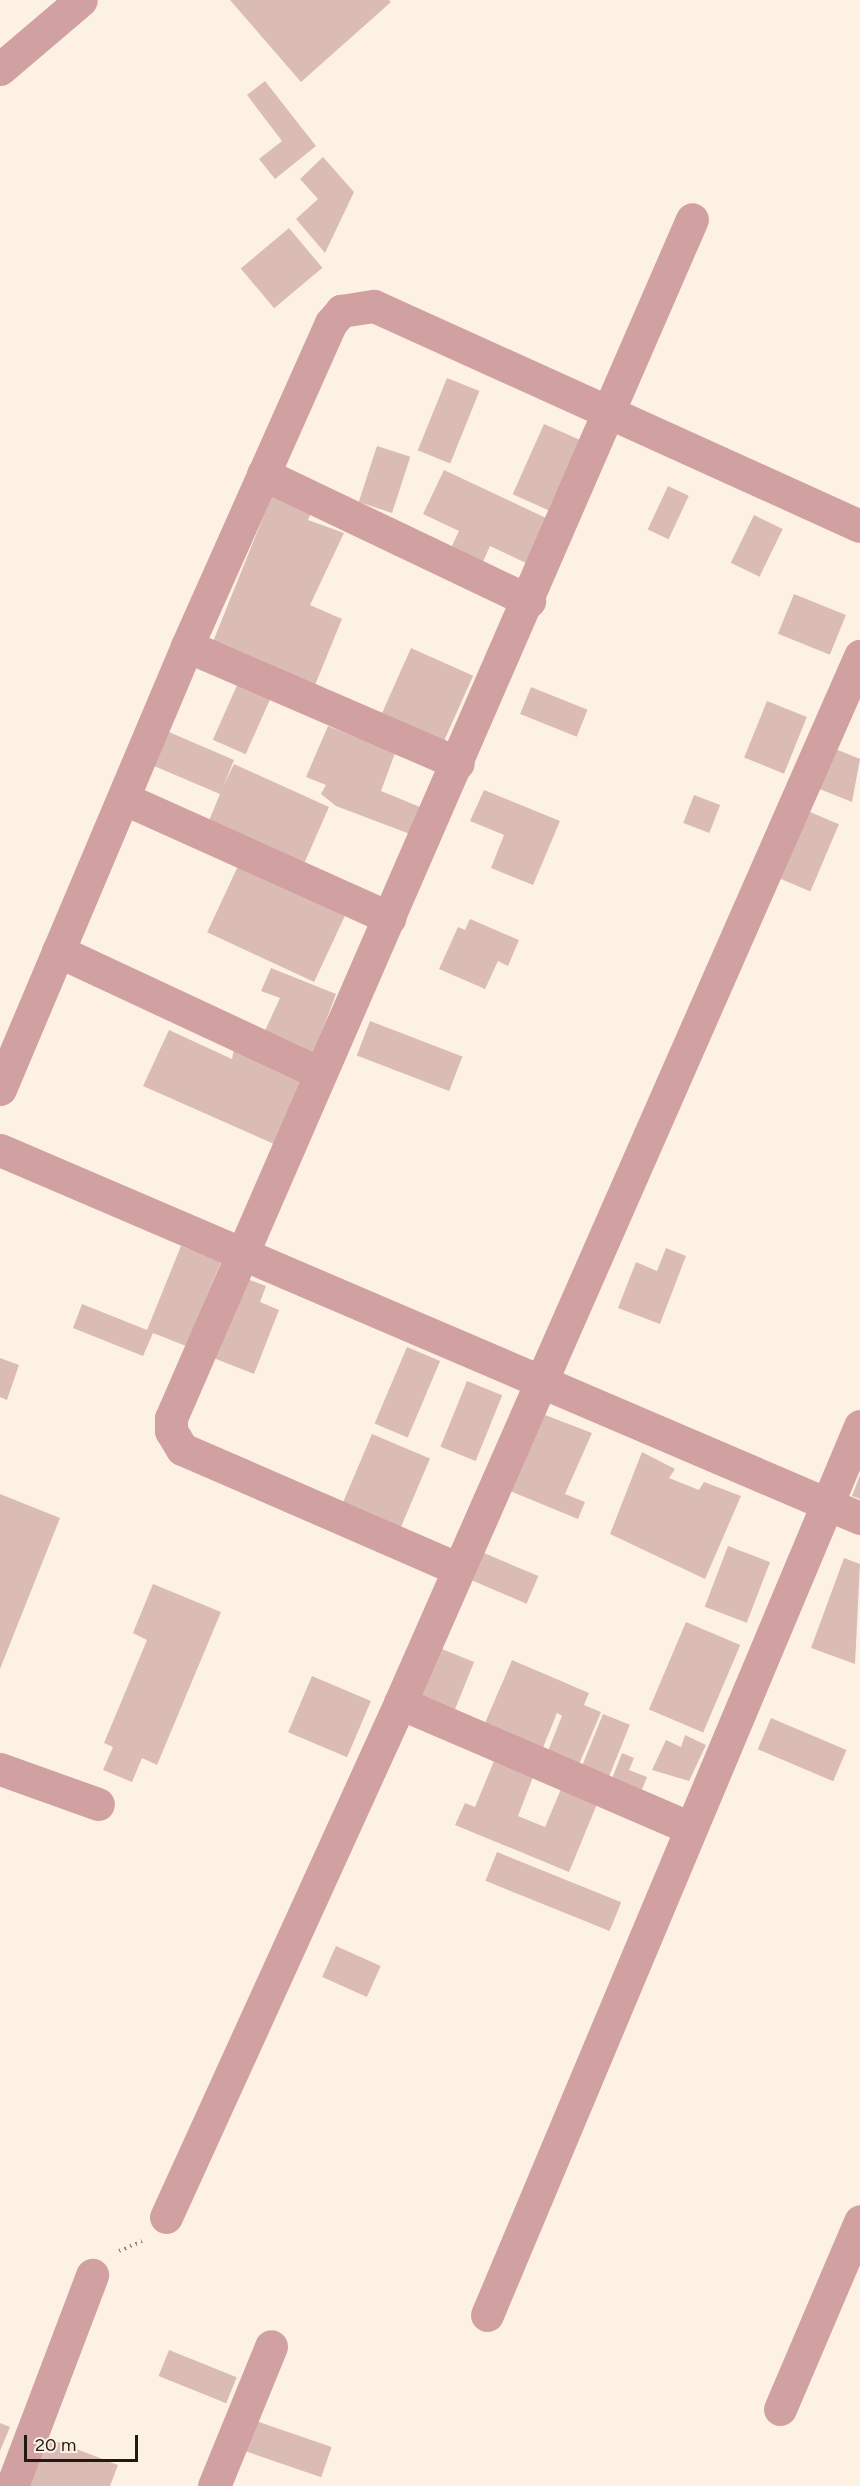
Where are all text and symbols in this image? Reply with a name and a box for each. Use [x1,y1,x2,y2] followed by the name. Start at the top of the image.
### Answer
[27,2423,141,2461] scale bar
[35,2434,76,2456] text: 20 m

